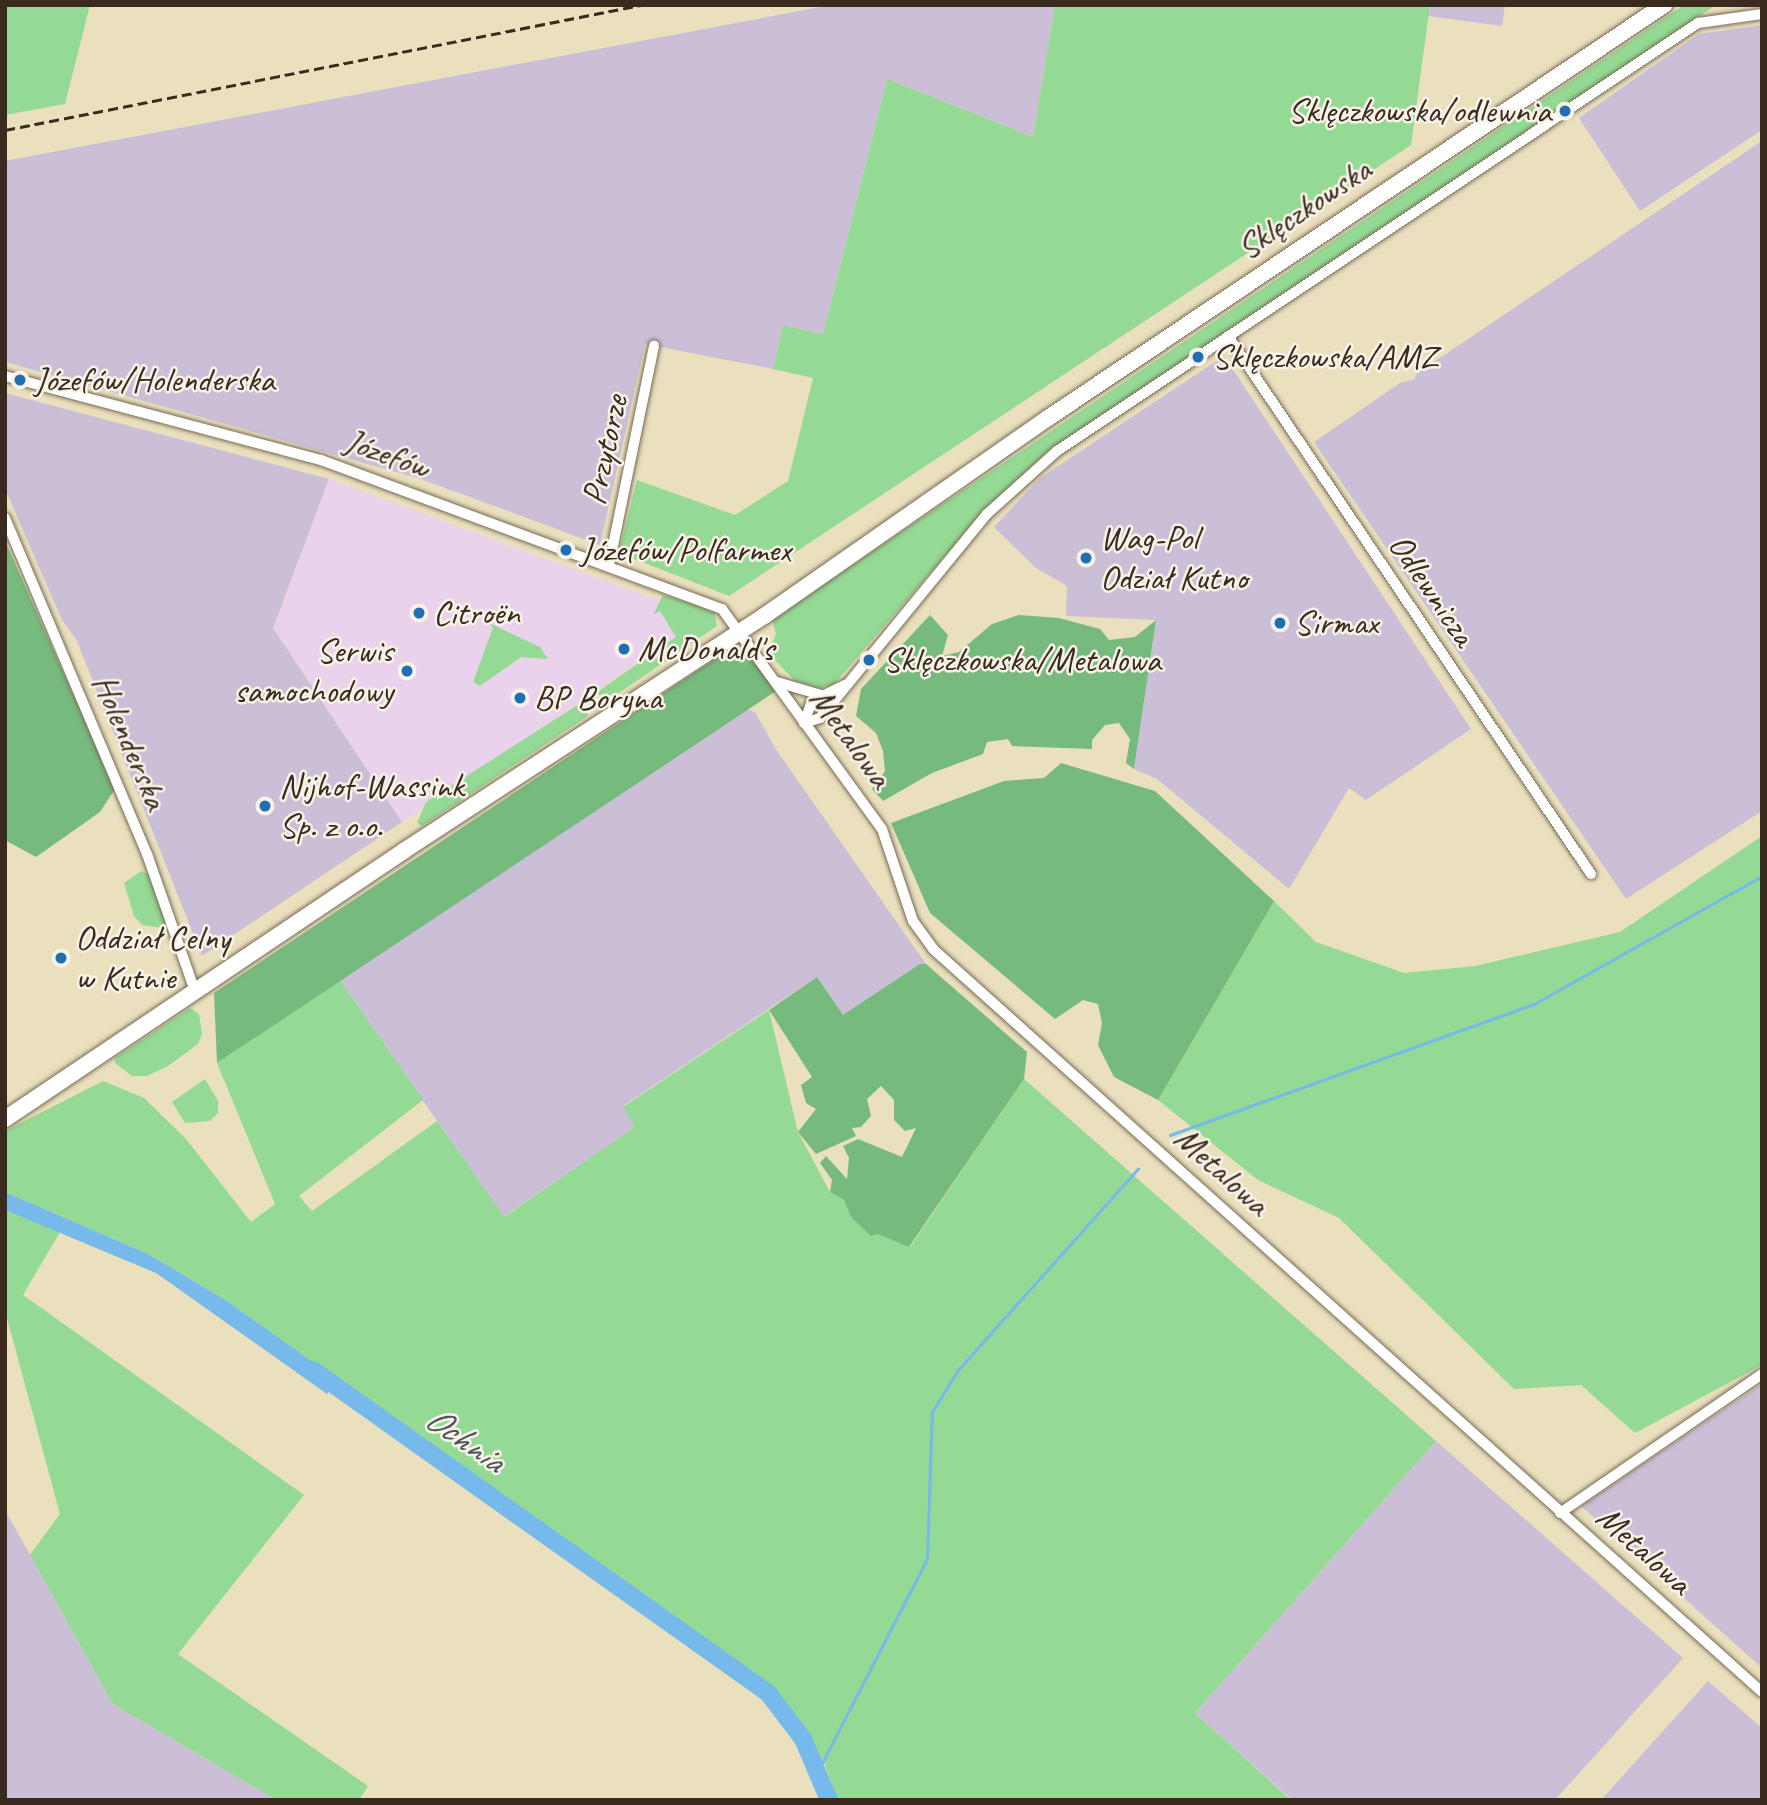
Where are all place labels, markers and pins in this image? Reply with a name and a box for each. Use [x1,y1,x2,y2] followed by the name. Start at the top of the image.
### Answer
[1288,90,1551,132] place label: Sklęczkowska/odlewnia
[1557,103,1573,119] marker: Sklęczkowska/odlewnia
[1212,336,1437,378] place label: Sklęczkowska/AMZ
[1190,349,1206,365] marker: Sklęczkowska/AMZ
[34,359,274,401] place label: Józefów/Holenderska
[12,372,28,388] marker: Józefów/Holenderska
[1100,517,1247,599] place label: Wag-Pol Odział Kutno
[580,529,791,571] place label: Józefów/Polfarmex
[558,542,574,558] marker: Józefów/Polfarmex
[1078,550,1094,566] marker: Wag-Pol Odział Kutno
[433,592,520,634] place label: Citroën
[1294,602,1378,644] place label: Sirmax
[411,605,427,621] marker: Citroën
[1272,615,1288,631] marker: Sirmax
[638,628,774,670] place label: McDonald's
[234,630,393,712] place label: Serwis samochodowy
[883,639,1161,681] place label: Sklęczkowska/Metalowa
[616,641,632,657] marker: McDonald's
[861,652,877,668] marker: Sklęczkowska/Metalowa
[399,663,415,679] marker: Serwis samochodowy
[534,677,662,719] place label: BP Boryna
[512,690,528,706] marker: BP Boryna
[279,765,464,847] place label: Nijhof-Wassink Sp. z o.o.
[257,798,273,814] marker: Nijhof-Wassink Sp. z o.o.
[75,917,230,999] place label: Oddział Celny w Kutnie
[53,950,69,966] marker: Oddział Celny w Kutnie

